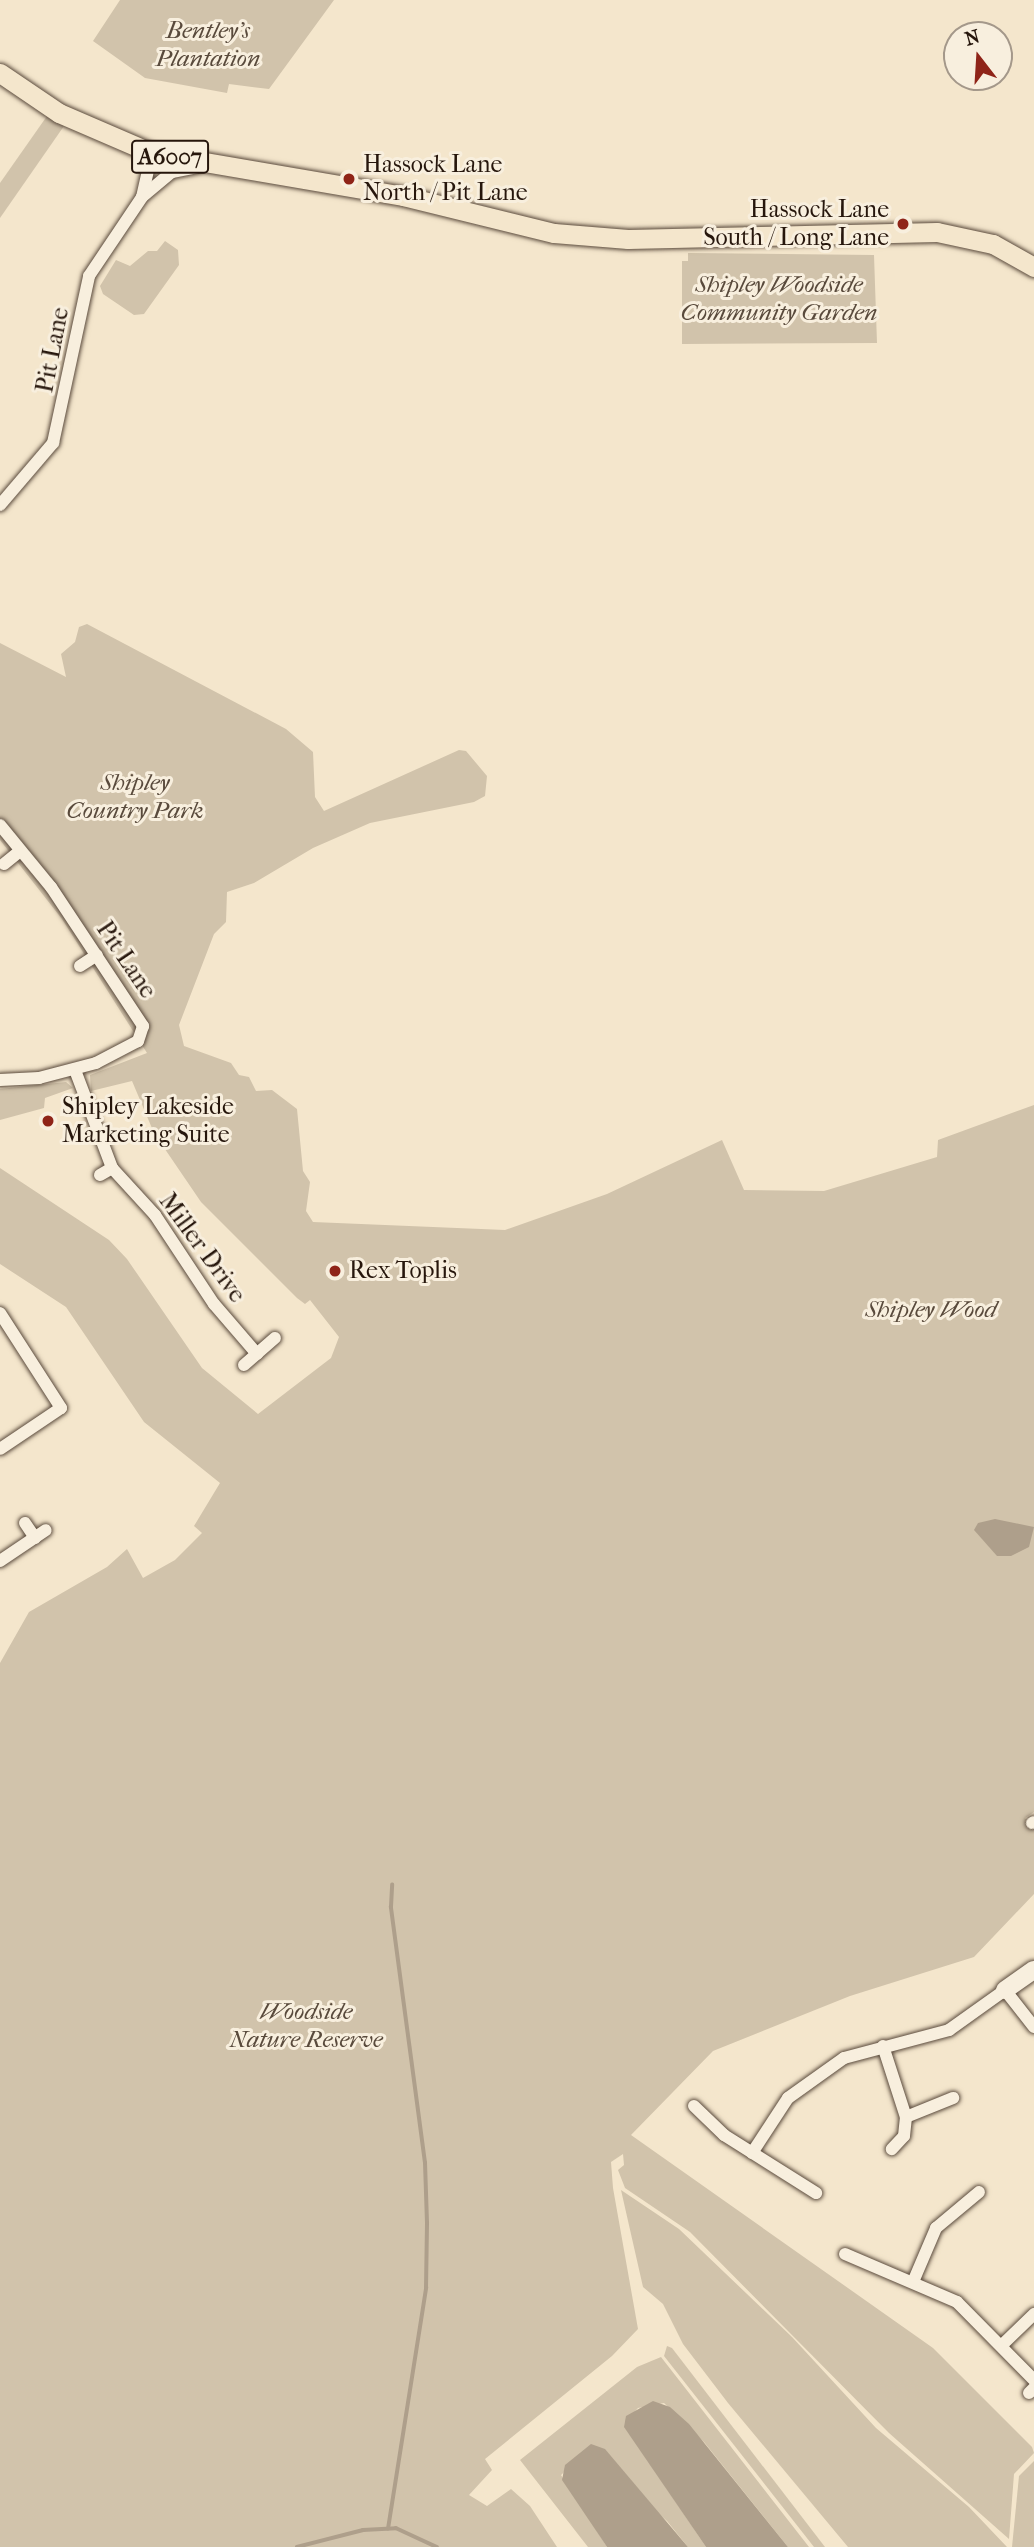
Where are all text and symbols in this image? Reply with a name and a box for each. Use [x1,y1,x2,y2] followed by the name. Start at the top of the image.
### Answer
[156,17,260,73] park label: Bentley's Plantation
[943,21,1013,91] north arrow
[962,25,983,50] text: N
[130,138,210,176] road number: A6007
[363,151,528,207] place label: Hassock Lane North / Pit Lane
[341,171,357,187] marker: Hassock Lane North / Pit Lane
[703,196,889,252] place label: Hassock Lane South / Long Lane
[895,216,911,232] marker: Hassock Lane South / Long Lane
[681,271,877,327] park label: Shipley Woodside Community Garden
[31,305,75,395] street label: Pit Lane
[66,769,204,825] park label: Shipley Country Park
[90,916,162,1004] street label: Pit Lane
[62,1093,234,1149] place label: Shipley Lakeside Marketing Suite
[40,1113,56,1129] marker: Shipley Lakeside Marketing Suite
[153,1188,251,1308] street label: Miller Drive
[349,1257,457,1285] place label: Rex Toplis
[327,1263,343,1279] marker: Rex Toplis
[865,1296,997,1324] park label: Shipley Wood
[229,1998,383,2054] park label: Woodside Nature Reserve

